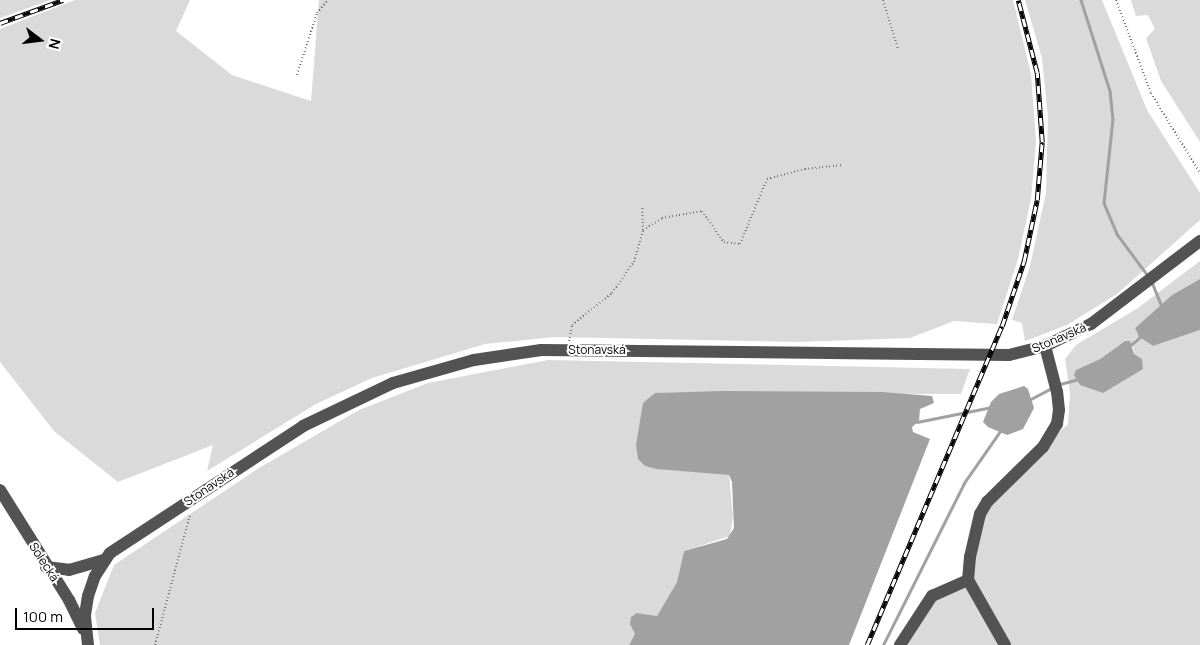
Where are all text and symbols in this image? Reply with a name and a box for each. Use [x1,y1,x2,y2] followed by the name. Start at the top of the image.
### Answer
[15,15,65,65] north arrow
[44,37,65,51] text: N
[1030,320,1088,356] street label: Stonavská
[568,343,626,357] street label: Stonavská
[181,465,237,509] street label: Stonavská
[26,540,62,584] street label: Solecká
[18,598,156,630] scale bar
[23,606,63,627] text: 100 m

